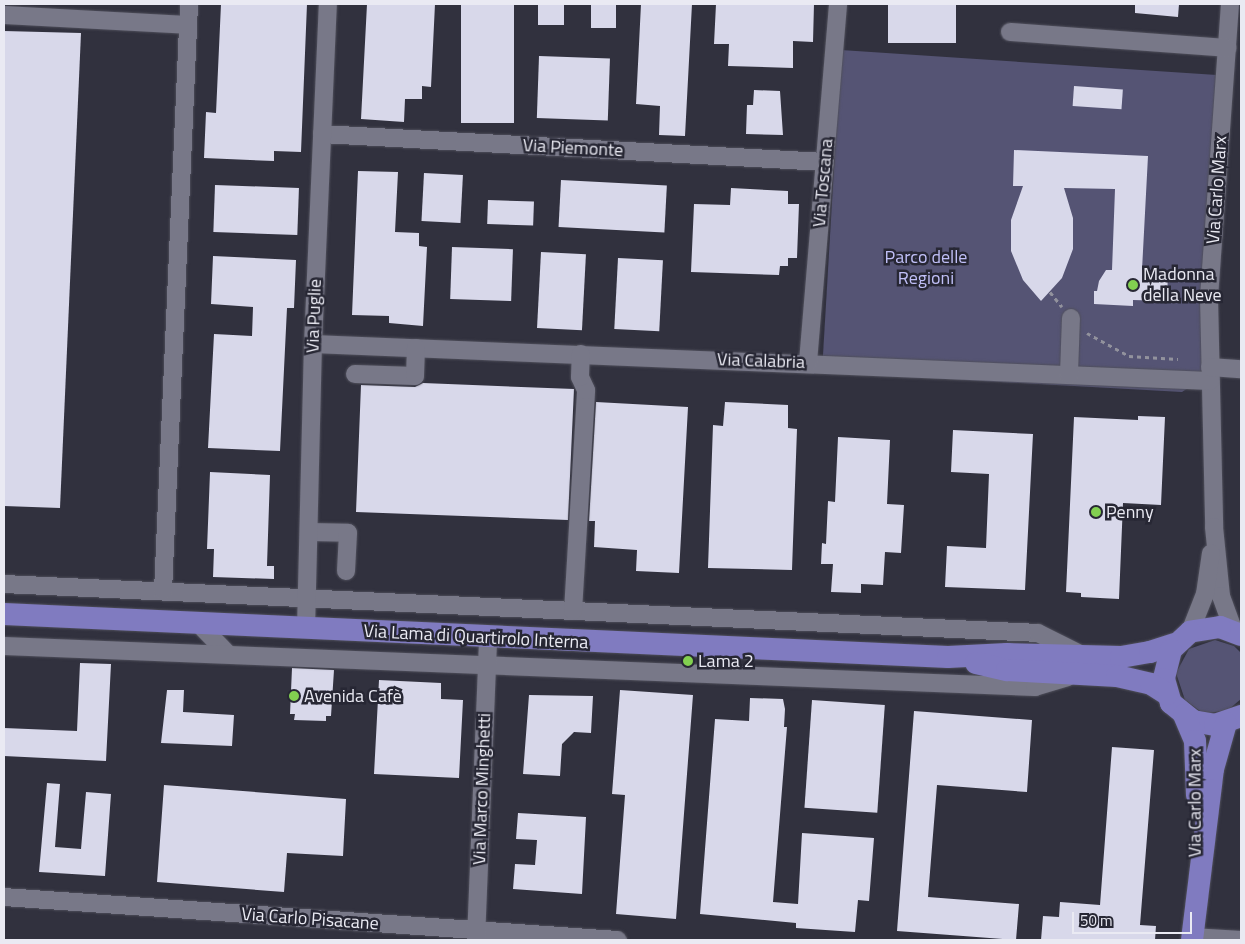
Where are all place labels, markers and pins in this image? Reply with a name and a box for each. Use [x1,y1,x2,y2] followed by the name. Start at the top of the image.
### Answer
[1143,264,1222,306] place label: Madonna della Neve
[1127,279,1139,291] marker: Madonna della Neve
[1106,501,1154,523] place label: Penny
[1090,506,1102,518] marker: Penny
[698,650,754,672] place label: Lama 2
[682,655,694,667] marker: Lama 2
[304,685,402,707] place label: Avenida Cafè
[288,690,300,702] marker: Avenida Cafè

